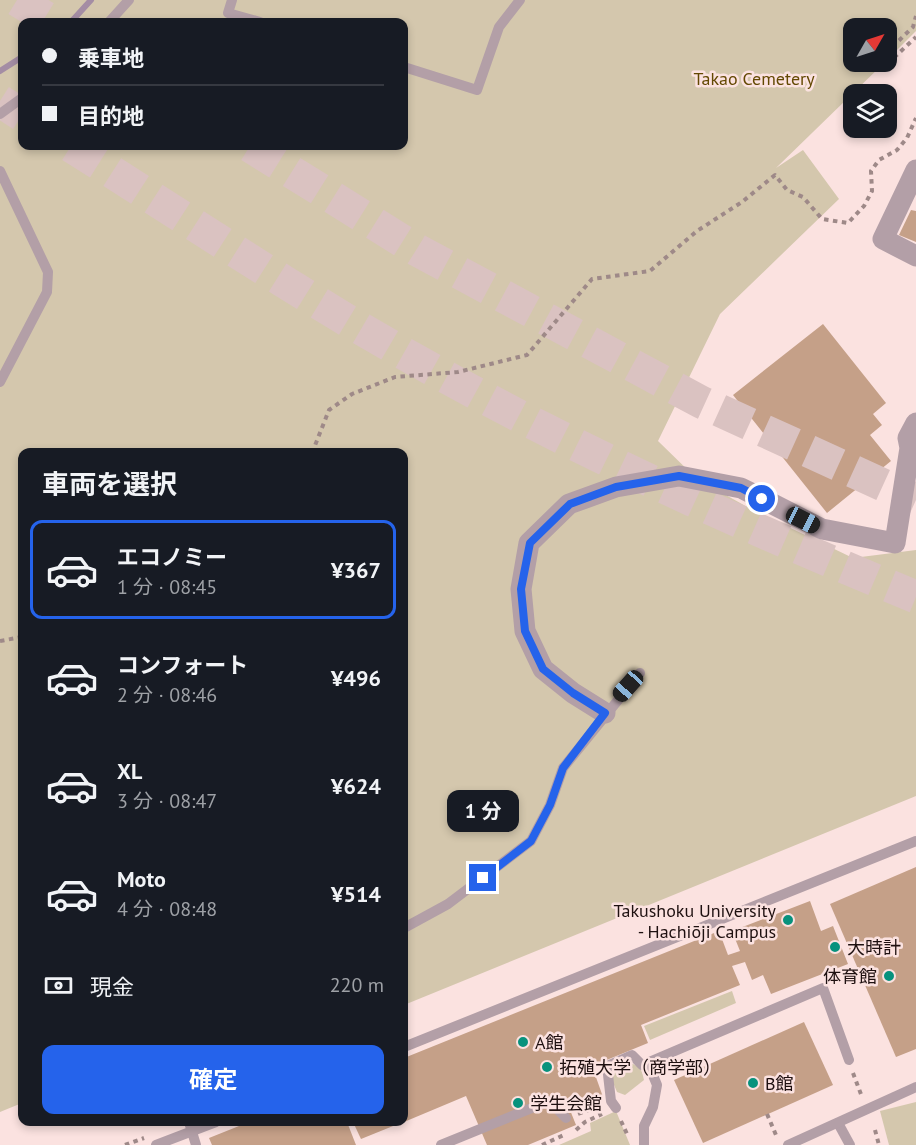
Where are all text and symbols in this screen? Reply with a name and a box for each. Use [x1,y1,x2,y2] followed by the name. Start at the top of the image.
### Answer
[843,18,897,72] north arrow
[843,18,897,138] map controls
[78,44,144,72] text: 乗車地
[693,67,815,90] park label: Takao Cemetery
[843,84,897,138] button: layers
[78,102,144,130] text: 目的地
[42,467,177,501] text: 車両を選択
[748,485,775,512] route start
[783,504,823,536] car
[45,543,99,597] icon: car
[117,543,227,571] text: エコノミー
[331,556,381,584] text: ¥367
[117,574,217,600] text: 1 分 · 08:45
[45,651,99,705] icon: car
[117,651,248,679] text: コンフォート
[331,664,381,692] text: ¥496
[609,667,647,705] car
[117,682,217,708] text: 2 分 · 08:46
[117,757,142,785] text: XL
[45,759,99,813] icon: car
[331,772,381,800] text: ¥624
[117,788,217,814] text: 3 分 · 08:47
[447,791,519,833] callout: 1 分
[465,798,501,824] text: 1 分
[469,864,496,891] route end
[117,865,166,893] text: Moto
[45,867,99,921] icon: car
[331,880,381,908] text: ¥514
[117,896,217,922] text: 4 分 · 08:48
[613,899,777,943] place label: Takushoku University - Hachiōji Campus
[781,913,795,927] marker: Takushoku University - Hachiōji Campus
[847,936,901,959] place label: 大時計
[828,940,842,954] marker: 大時計
[823,965,877,988] place label: 体育館
[42,969,75,1002] icon: cash
[882,969,896,983] marker: 体育館
[330,972,384,998] text: 220 m
[90,973,134,1001] text: 現金
[535,1031,564,1054] place label: A館
[516,1035,530,1049] marker: A館
[42,1045,384,1114] button: 確定
[559,1056,721,1079] place label: 拓殖大学（商学部）
[540,1060,554,1074] marker: 拓殖大学（商学部）
[765,1072,794,1095] place label: B館
[746,1076,760,1090] marker: B館
[530,1092,602,1115] place label: 学生会館
[511,1096,525,1110] marker: 学生会館

